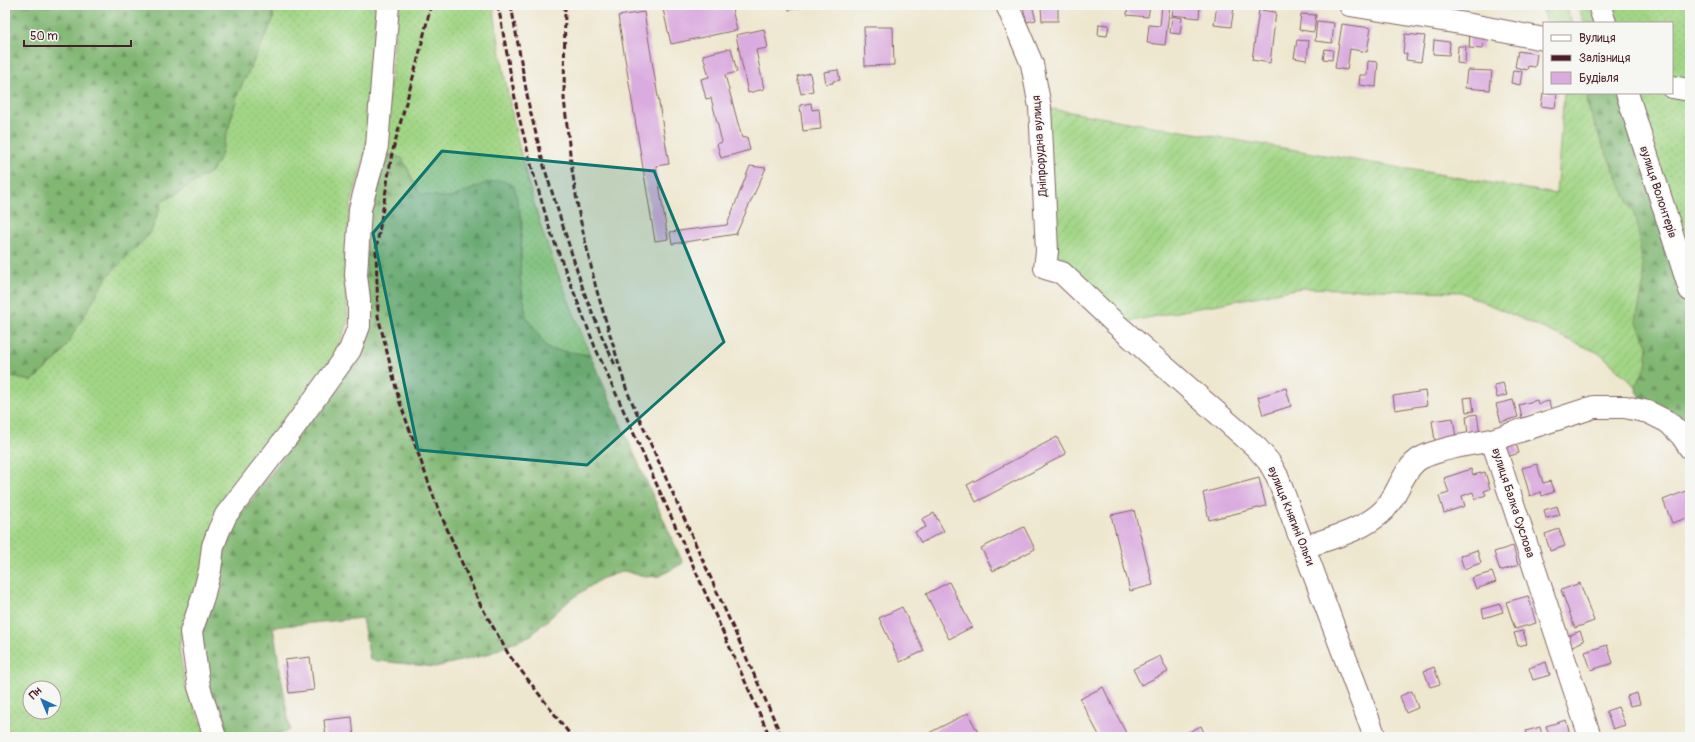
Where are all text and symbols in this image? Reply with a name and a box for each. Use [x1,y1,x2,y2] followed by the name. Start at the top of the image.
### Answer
[24,22,131,48] scale bar
[1543,22,1673,94] legend
[30,29,58,44] text: 50 m
[1579,31,1616,46] text: Вулиця
[1579,51,1631,66] text: Залізниця
[1579,71,1619,86] text: Будівля
[1029,94,1051,198] street label: Дніпрорудна вулиця
[1636,144,1680,240] street label: вулиця Волонтерів
[1488,446,1538,560] street label: вулиця Балка Суслова
[1264,464,1318,569] street label: вулиця Княгині Ольги
[22,680,62,720] north arrow
[27,684,45,702] text: Пн

